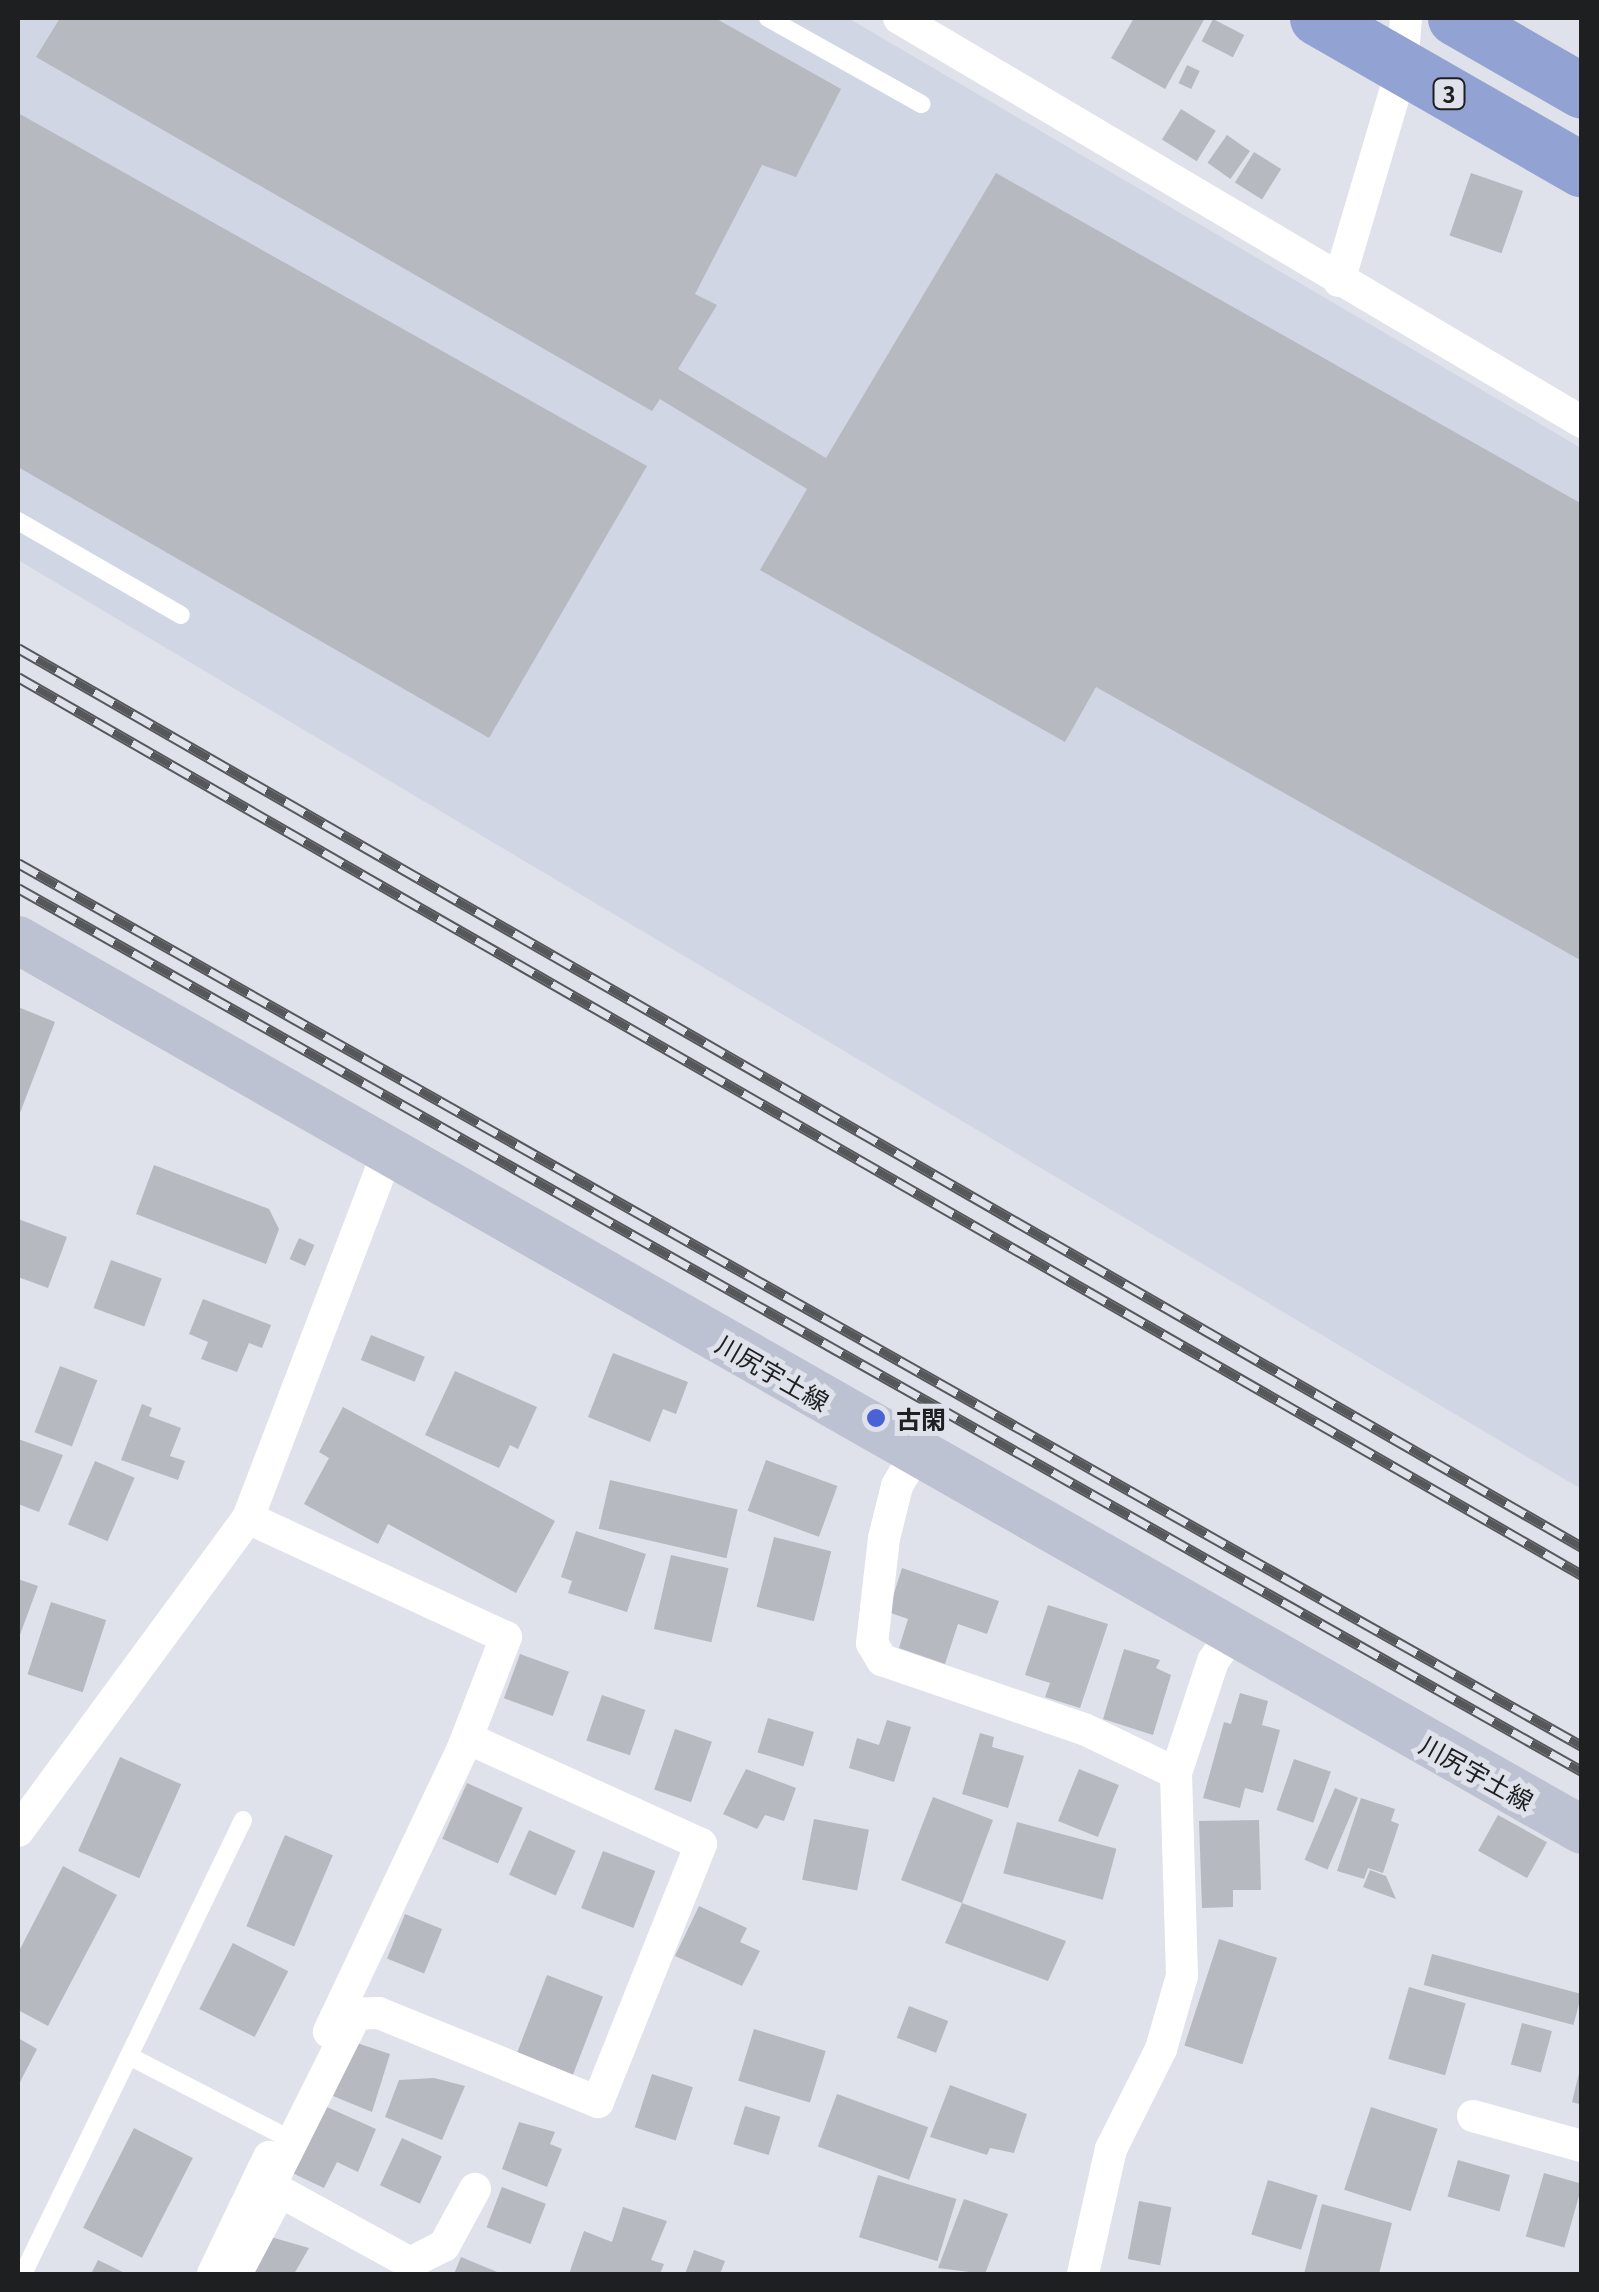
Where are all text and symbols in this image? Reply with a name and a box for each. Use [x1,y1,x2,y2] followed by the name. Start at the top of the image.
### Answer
[1432,77,1466,111] road number: 3
[711,1328,835,1416] street label: 川尻宇土線
[896,1403,946,1433] place label: 古閑
[865,1407,887,1429] marker: 古閑
[1415,1729,1539,1815] street label: 川尻宇土線

